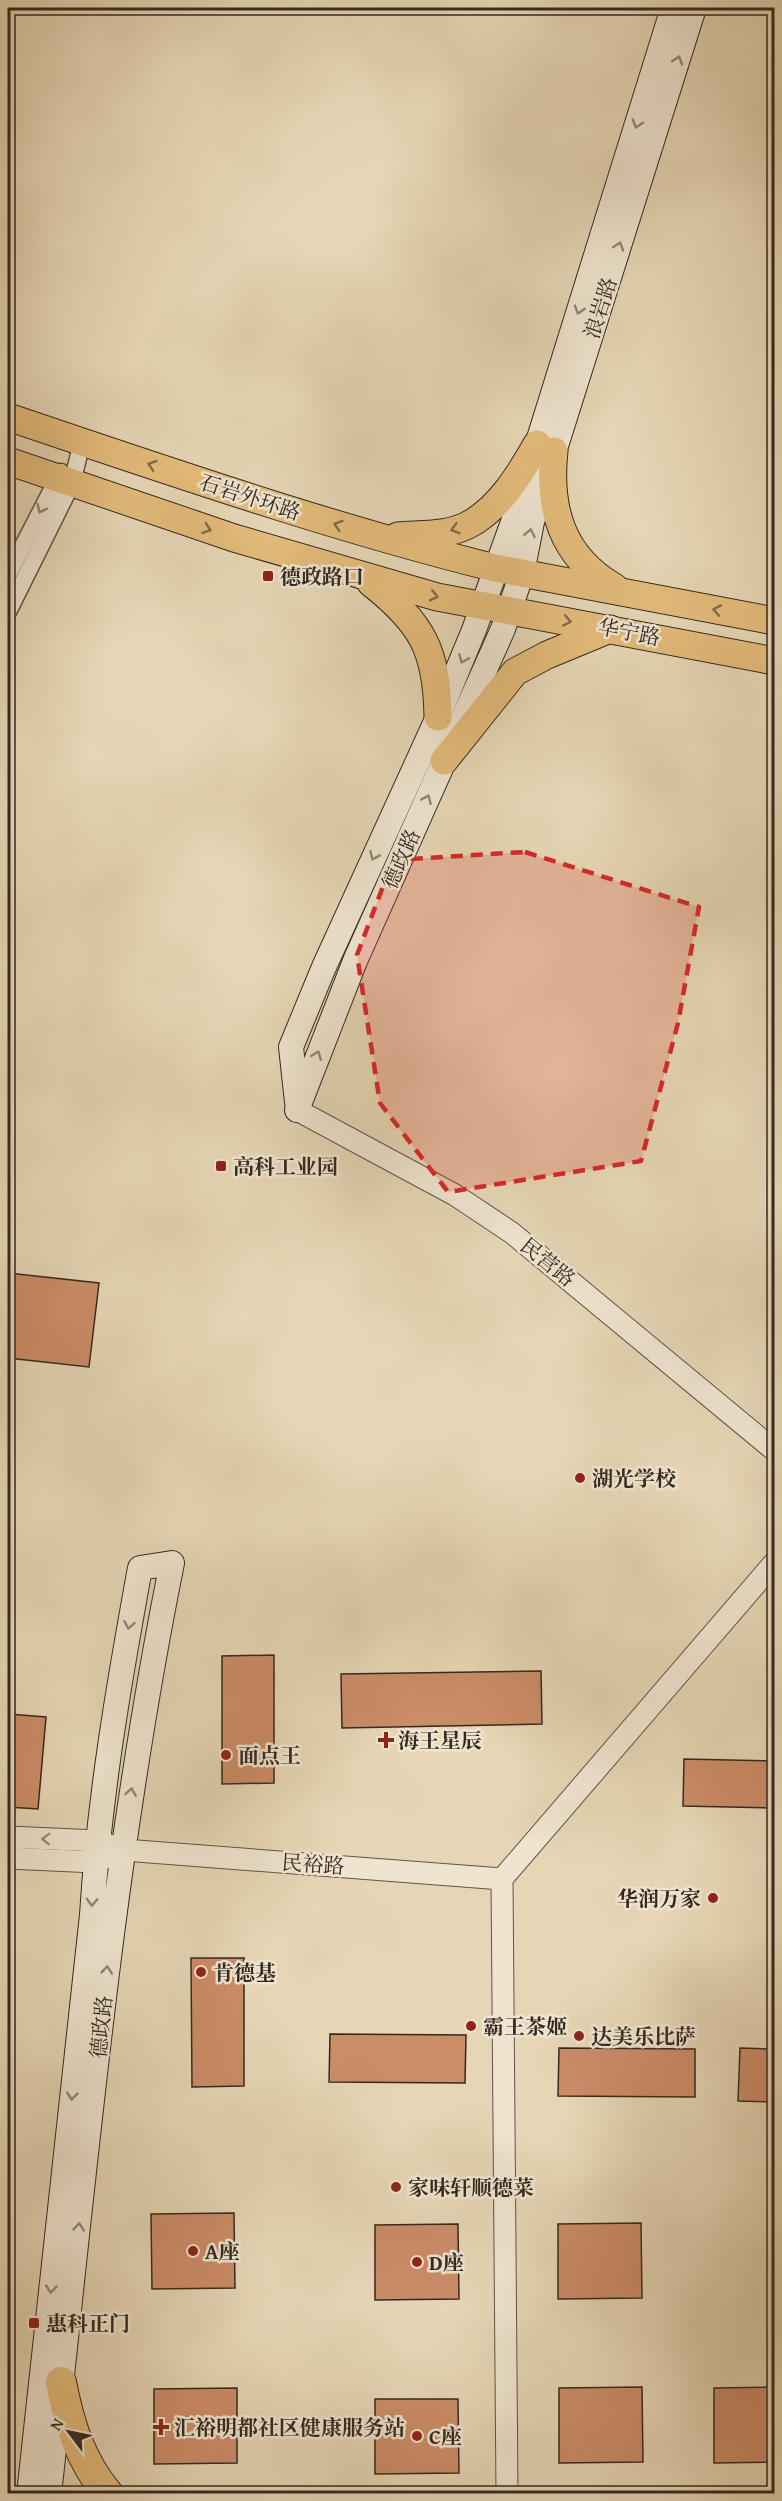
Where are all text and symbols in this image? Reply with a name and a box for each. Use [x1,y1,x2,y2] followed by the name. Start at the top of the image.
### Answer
[671,55,683,66] one-way arrow
[632,118,644,128] one-way arrow
[612,241,624,252] one-way arrow
[576,273,624,343] street label: 浪岩路
[574,304,586,315] one-way arrow
[147,459,158,472] one-way arrow
[195,466,305,528] street label: 石岩外环路
[36,503,48,514] one-way arrow
[333,520,344,532] one-way arrow
[201,522,212,534] one-way arrow
[450,522,461,534] one-way arrow
[523,528,536,538] one-way arrow
[280,561,364,592] place label: 德政路口
[261,569,275,583] marker: 德政路口
[429,588,439,601] one-way arrow
[712,604,722,617] one-way arrow
[595,611,663,653] street label: 华宁路
[562,614,572,627] one-way arrow
[458,653,470,664] one-way arrow
[420,794,432,805] one-way arrow
[374,824,428,894] street label: 德政路
[369,849,381,860] one-way arrow
[310,1051,323,1061] one-way arrow
[233,1151,338,1182] place label: 高科工业园
[214,1159,228,1173] marker: 高科工业园
[514,1230,582,1294] street label: 民营路
[592,1463,676,1494] place label: 湖光学校
[573,1471,587,1485] marker: 湖光学校
[124,1621,136,1630] one-way arrow
[398,1725,482,1756] place label: 海王星辰
[379,1733,393,1747] marker: 海王星辰
[238,1740,301,1771] place label: 面点王
[219,1748,233,1762] marker: 面点王
[124,1788,137,1798] one-way arrow
[41,1832,50,1845] one-way arrow
[280,1846,346,1882] street label: 民裕路
[617,1883,701,1914] place label: 华润万家
[706,1891,720,1905] marker: 华润万家
[86,1897,99,1906] one-way arrow
[213,1957,276,1988] place label: 肯德基
[194,1965,208,1979] marker: 肯德基
[101,1966,113,1975] one-way arrow
[82,1994,120,2060] street label: 德政路
[483,2011,567,2042] place label: 霸王茶姬
[464,2019,478,2033] marker: 霸王茶姬
[591,2021,696,2052] place label: 达美乐比萨
[572,2029,586,2043] marker: 达美乐比萨
[66,2091,79,2100] one-way arrow
[408,2172,534,2203] place label: 家味轩顺德菜
[389,2180,403,2194] marker: 家味轩顺德菜
[72,2222,85,2231] one-way arrow
[205,2236,239,2267] place label: A座
[186,2244,200,2258] marker: A座
[429,2247,464,2278] place label: D座
[410,2255,424,2269] marker: D座
[45,2285,58,2294] one-way arrow
[46,2308,130,2339] place label: 惠科正门
[27,2316,41,2330] marker: 惠科正门
[39,2402,99,2462] north arrow
[174,2412,405,2443] place label: 汇裕明都社区健康服务站
[43,2413,69,2435] text: N
[152,2418,170,2436] marker: 汇裕明都社区健康服务站
[429,2421,462,2452] place label: C座
[410,2429,424,2443] marker: C座

